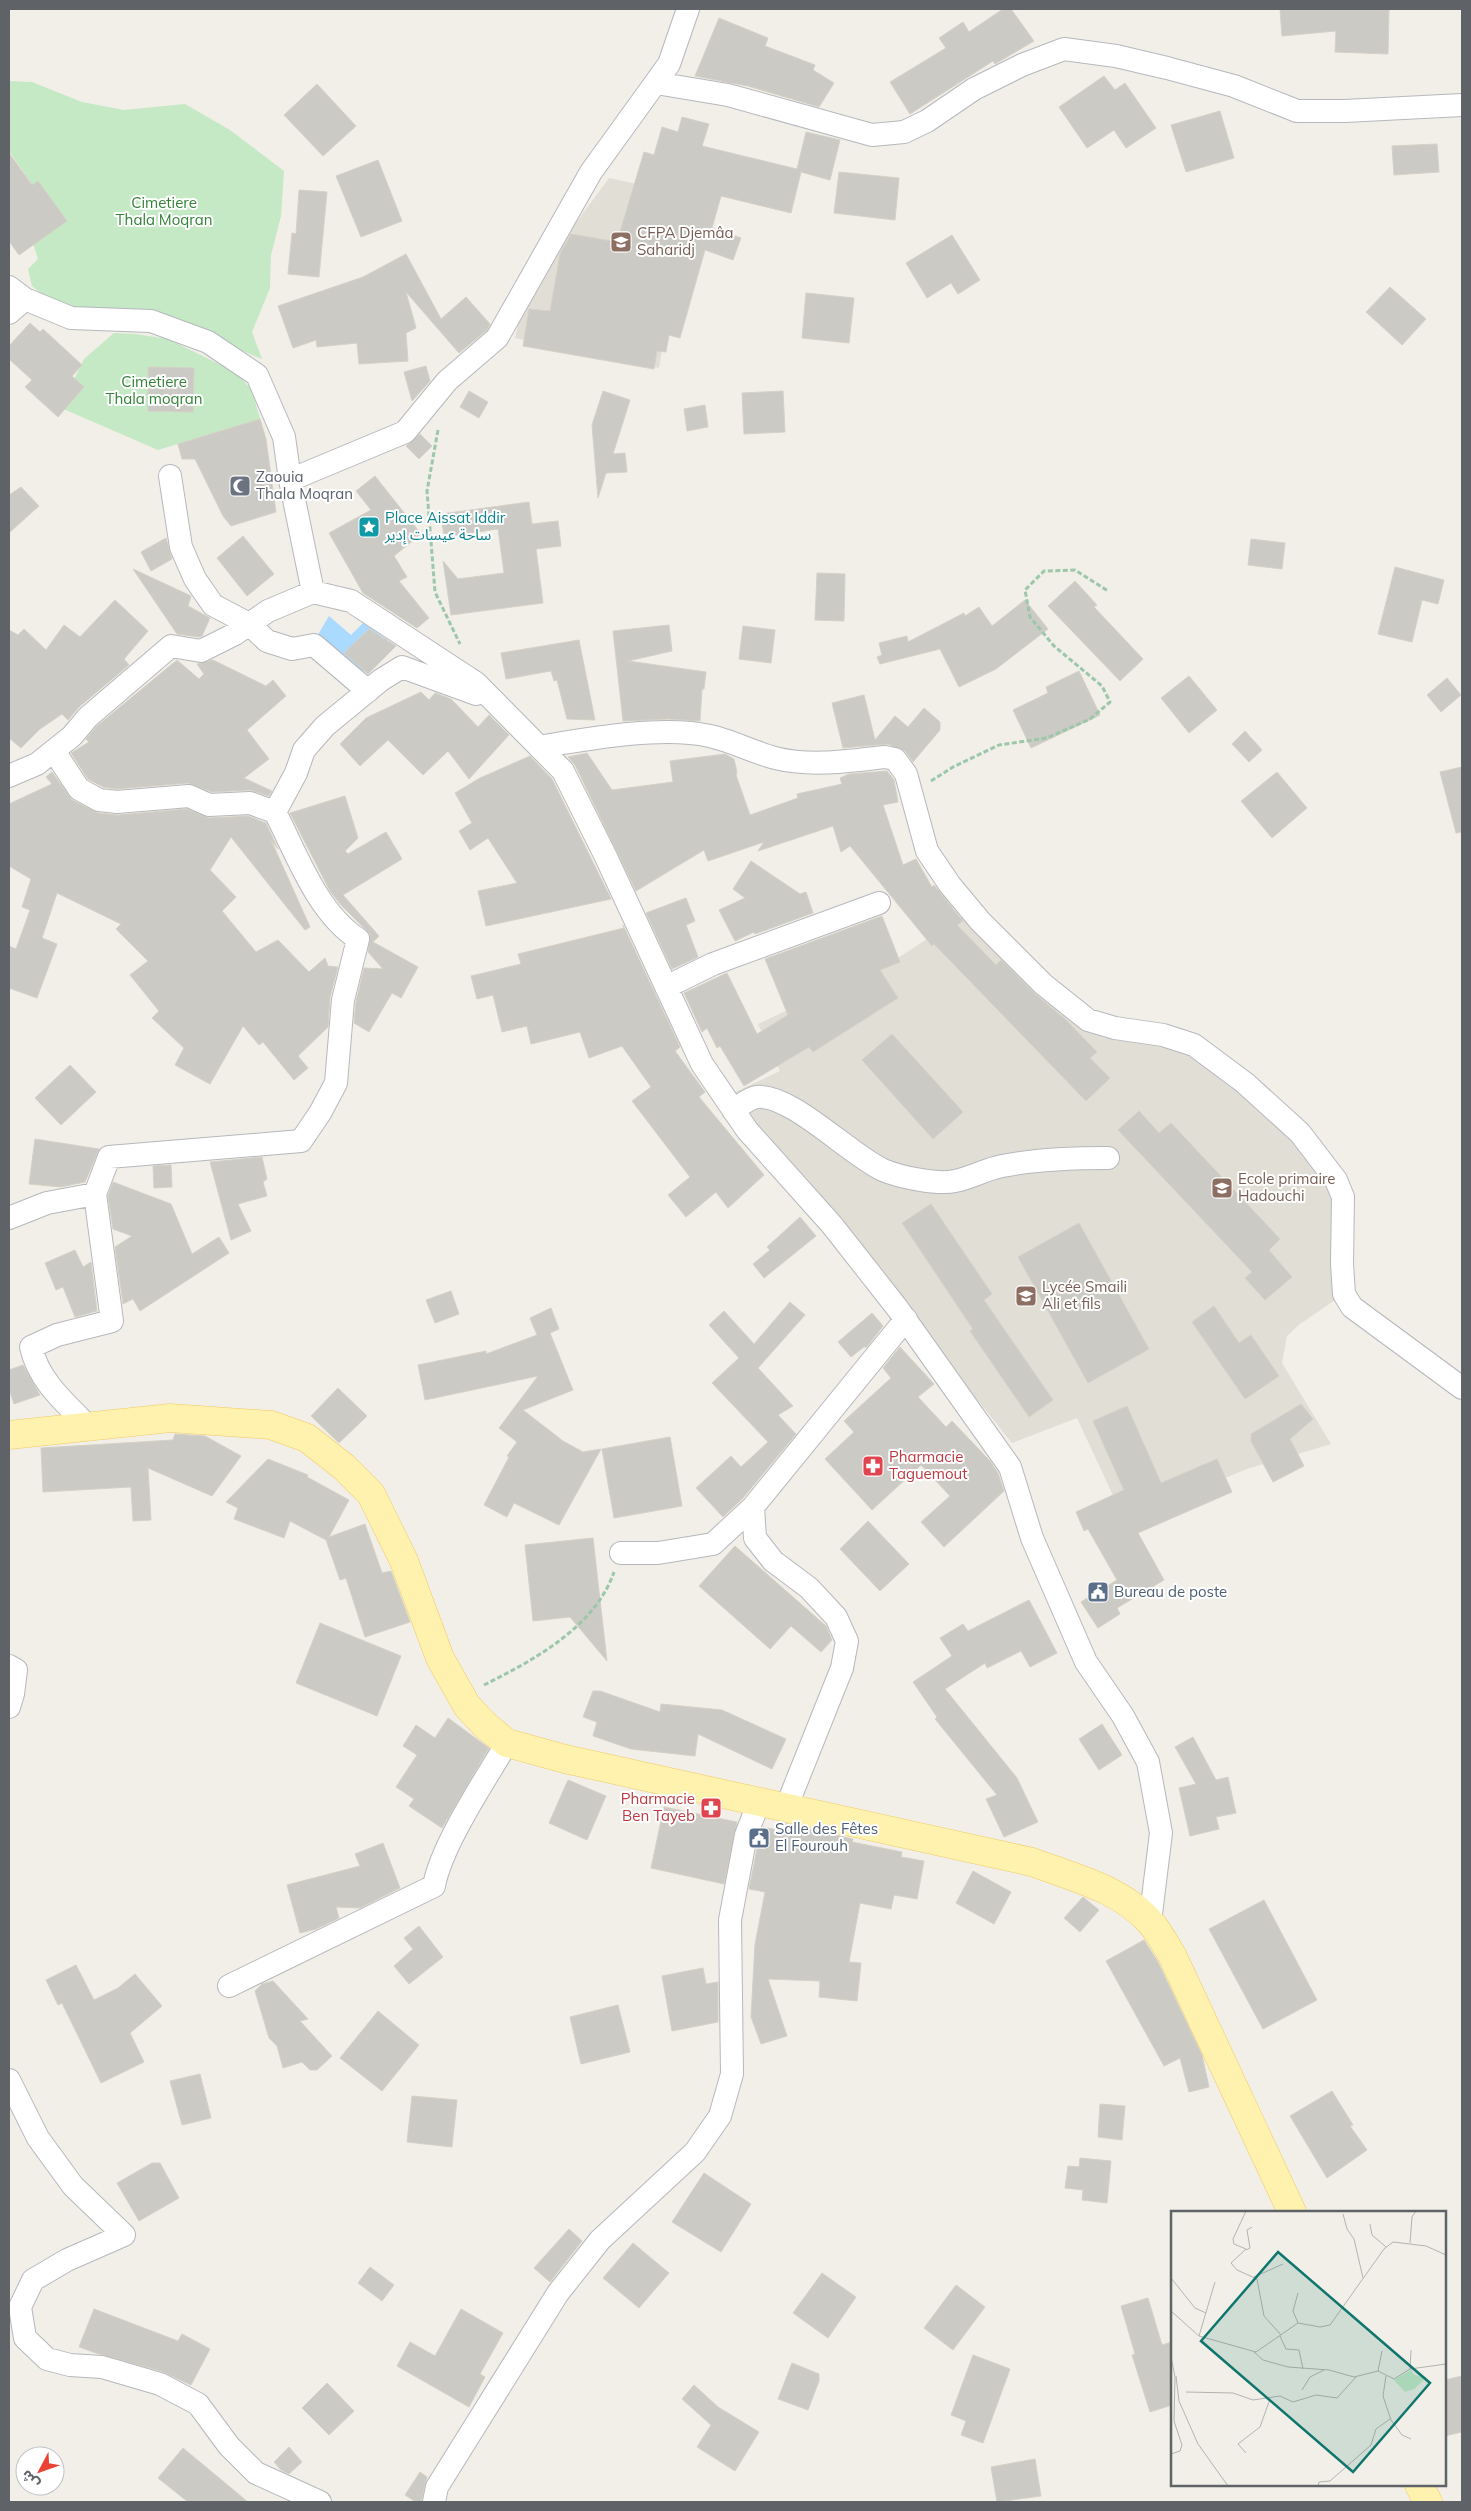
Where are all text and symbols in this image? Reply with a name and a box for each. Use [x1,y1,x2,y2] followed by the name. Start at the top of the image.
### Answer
[116,193,212,229] park label: Cimetiere Thala Moqran
[637,223,733,259] place label: CFPA Djemâa Saharidj
[609,230,633,254] school or university icon: CFPA Djemâa Saharidj
[105,372,203,408] park label: Cimetiere Thala moqran
[256,467,353,503] place label: Zaouia Thala Moqran
[228,474,252,498] mosque icon: Zaouia Thala Moqran
[384,508,506,545] place label: Place Aissat Iddir ساحة عيسات إدير
[357,515,381,539] place icon: Place Aissat Iddir ساحة عيسات إدير
[1238,1169,1336,1205] place label: Ecole primaire Hadouchi
[1210,1176,1234,1200] school or university icon: Ecole primaire Hadouchi
[1042,1277,1127,1313] place label: Lycée Smaili Ali et fils
[1014,1284,1038,1308] school or university icon: Lycée Smaili Ali et fils
[889,1447,967,1483] place label: Pharmacie Taguemout
[861,1454,885,1478] pharmacy icon: Pharmacie Taguemout
[1086,1580,1110,1604] public building icon: Bureau de poste
[1114,1582,1227,1601] place label: Bureau de poste
[621,1789,695,1825] place label: Pharmacie Ben Tayeb
[699,1796,723,1820] pharmacy icon: Pharmacie Ben Tayeb
[775,1819,878,1855] place label: Salle des Fêtes El Fourouh
[747,1826,771,1850] public building icon: Salle des Fêtes El Fourouh
[1171,2211,1446,2486] inset map
[15,2446,65,2496] north arrow
[17,2466,43,2493] text: ش

